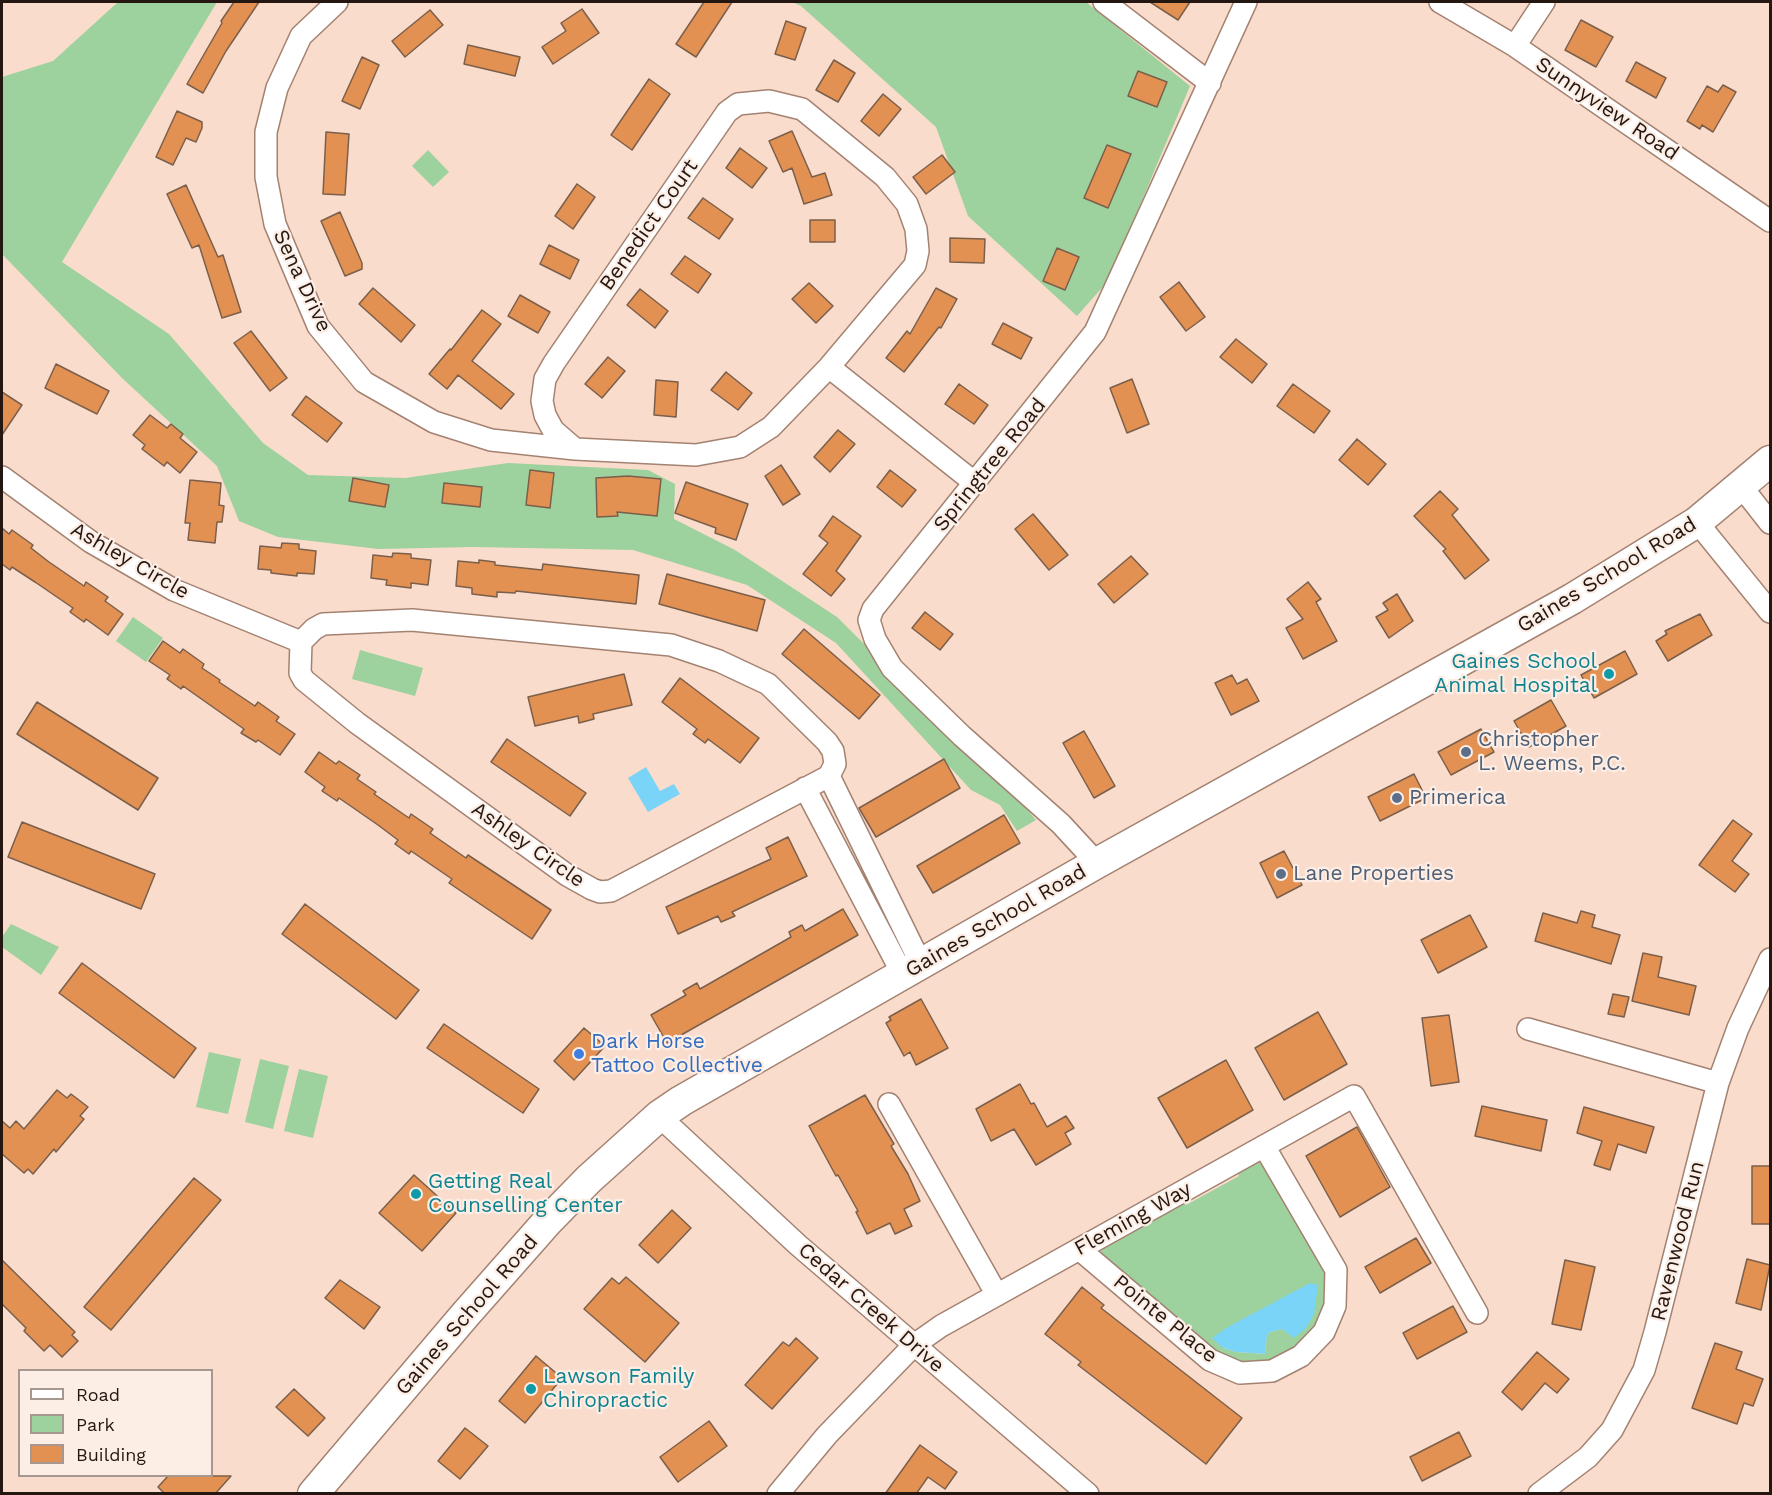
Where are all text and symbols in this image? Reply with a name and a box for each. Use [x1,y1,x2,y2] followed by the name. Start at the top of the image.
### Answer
[1531,52,1683,166] street label: Sunnyview Road
[594,155,704,295] street label: Benedict Court
[267,226,337,336] street label: Sena Drive
[928,393,1052,537] street label: Springtree Road
[1513,512,1701,638] street label: Gaines School Road
[66,517,194,605] street label: Ashley Circle
[1434,649,1597,699] place label: Gaines School Animal Hospital
[1602,667,1616,681] marker: Gaines School Animal Hospital
[1478,727,1626,777] place label: Christopher L. Weems, P.C.
[1459,745,1473,759] marker: Christopher L. Weems, P.C.
[1409,785,1506,811] place label: Primerica
[1390,791,1404,805] marker: Primerica
[467,797,589,893] street label: Ashley Circle
[901,859,1091,983] street label: Gaines School Road
[1293,861,1454,887] place label: Lane Properties
[1274,867,1288,881] marker: Lane Properties
[591,1029,763,1079] place label: Dark Horse Tattoo Collective
[572,1047,586,1061] marker: Dark Horse Tattoo Collective
[1646,1158,1710,1324] street label: Ravenwood Run
[428,1169,623,1219] place label: Getting Real Counselling Center
[1070,1177,1196,1261] street label: Fleming Way
[409,1187,423,1201] marker: Getting Real Counselling Center
[390,1230,544,1400] street label: Gaines School Road
[793,1238,949,1378] street label: Cedar Creek Drive
[1108,1269,1222,1369] street label: Pointe Place
[543,1364,694,1414] place label: Lawson Family Chiropractic
[18,1369,213,1477] legend
[524,1382,538,1396] marker: Lawson Family Chiropractic
[76,1384,120,1405] text: Road
[76,1414,115,1435] text: Park
[76,1444,146,1465] text: Building

